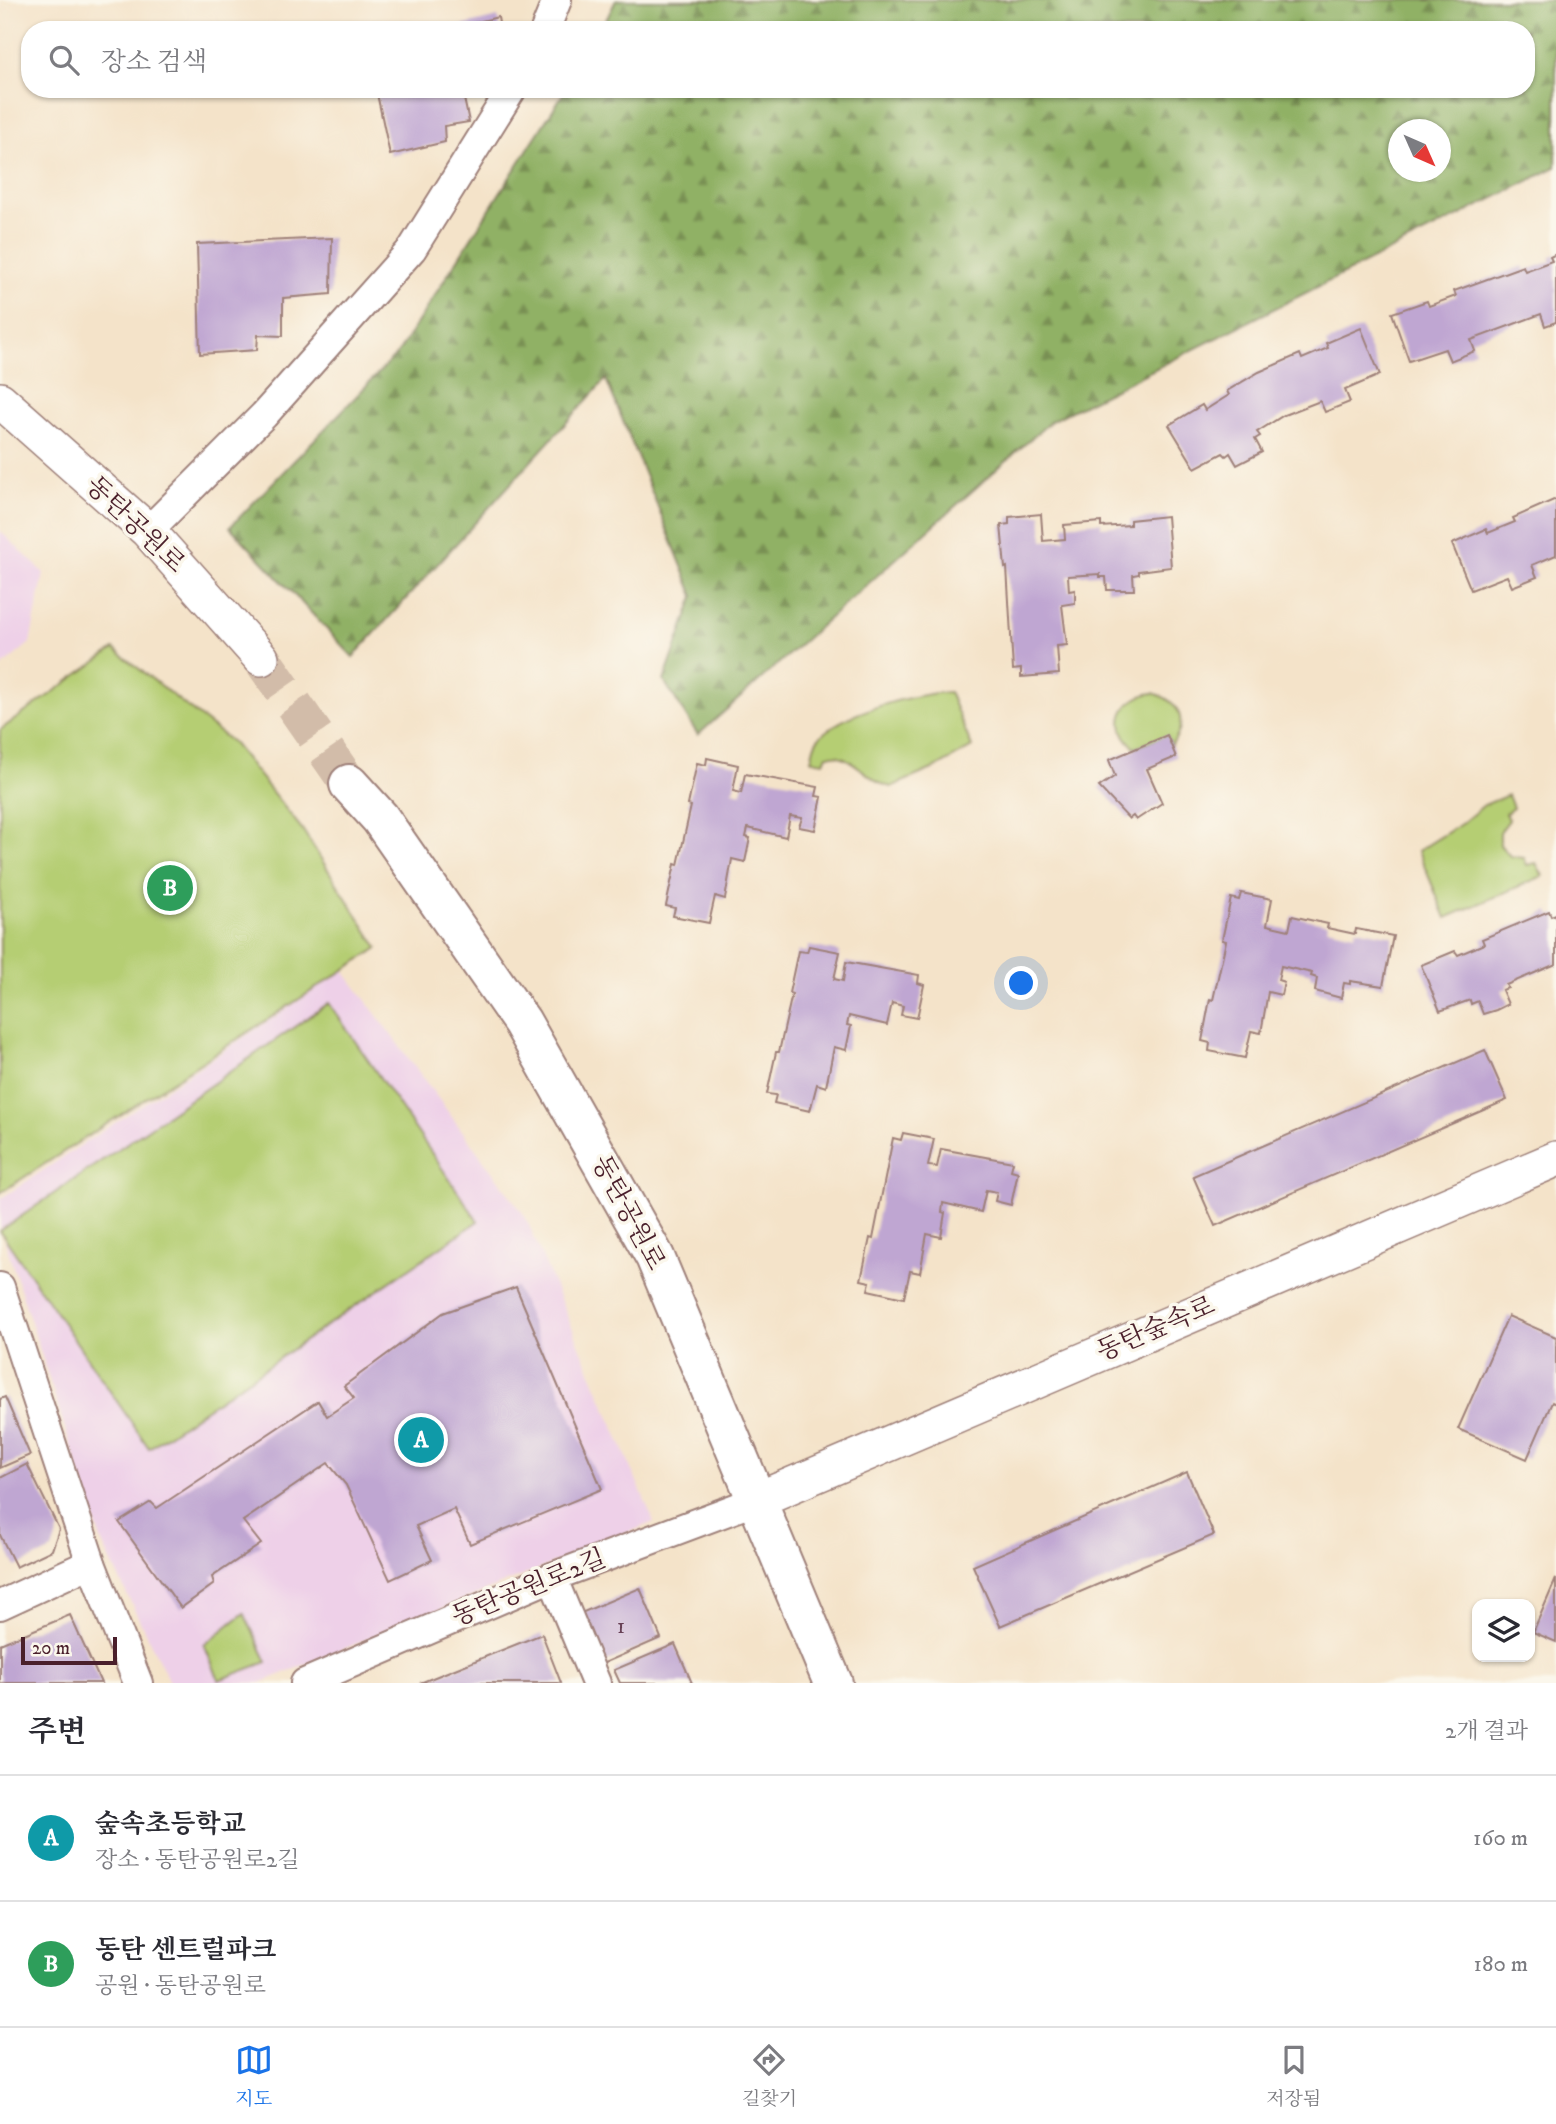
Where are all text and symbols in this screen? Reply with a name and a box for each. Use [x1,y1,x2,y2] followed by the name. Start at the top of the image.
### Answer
[21,21,1535,98] search box
[45,41,83,79] icon: search
[101,46,207,79] text: 장소 검색
[1388,119,1451,182] north arrow
[78,470,192,580] street label: 동탄공원로
[147,862,193,914] pin: B
[1004,966,1038,1000] your location
[584,1150,672,1276] street label: 동탄공원로
[1092,1289,1220,1369] street label: 동탄숲속로
[398,1414,444,1466] pin: A
[447,1542,611,1634] street label: 동탄공원로2길
[1472,1599,1535,1662] map controls
[1472,1599,1535,1662] button: layers
[617,1612,625,1641] house number: 1
[21,1634,117,1666] scale bar
[32,1637,70,1660] text: 20 m
[28,1714,86,1751] text: 주변
[1445,1717,1528,1746] text: 2개 결과
[95,1808,246,1841] text: 숲속초등학교
[44,1824,58,1853] text: A
[1473,1824,1528,1853] text: 160 m
[95,1846,299,1875] text: 장소 · 동탄공원로2길
[95,1934,276,1967] text: 동탄 센트럴파크
[44,1950,58,1979] text: B
[1473,1950,1528,1979] text: 180 m
[95,1972,266,2001] text: 공원 · 동탄공원로
[235,2041,273,2111] tab: 지도
[742,2041,797,2111] tab: 길찾기
[1266,2041,1321,2111] tab: 저장됨

